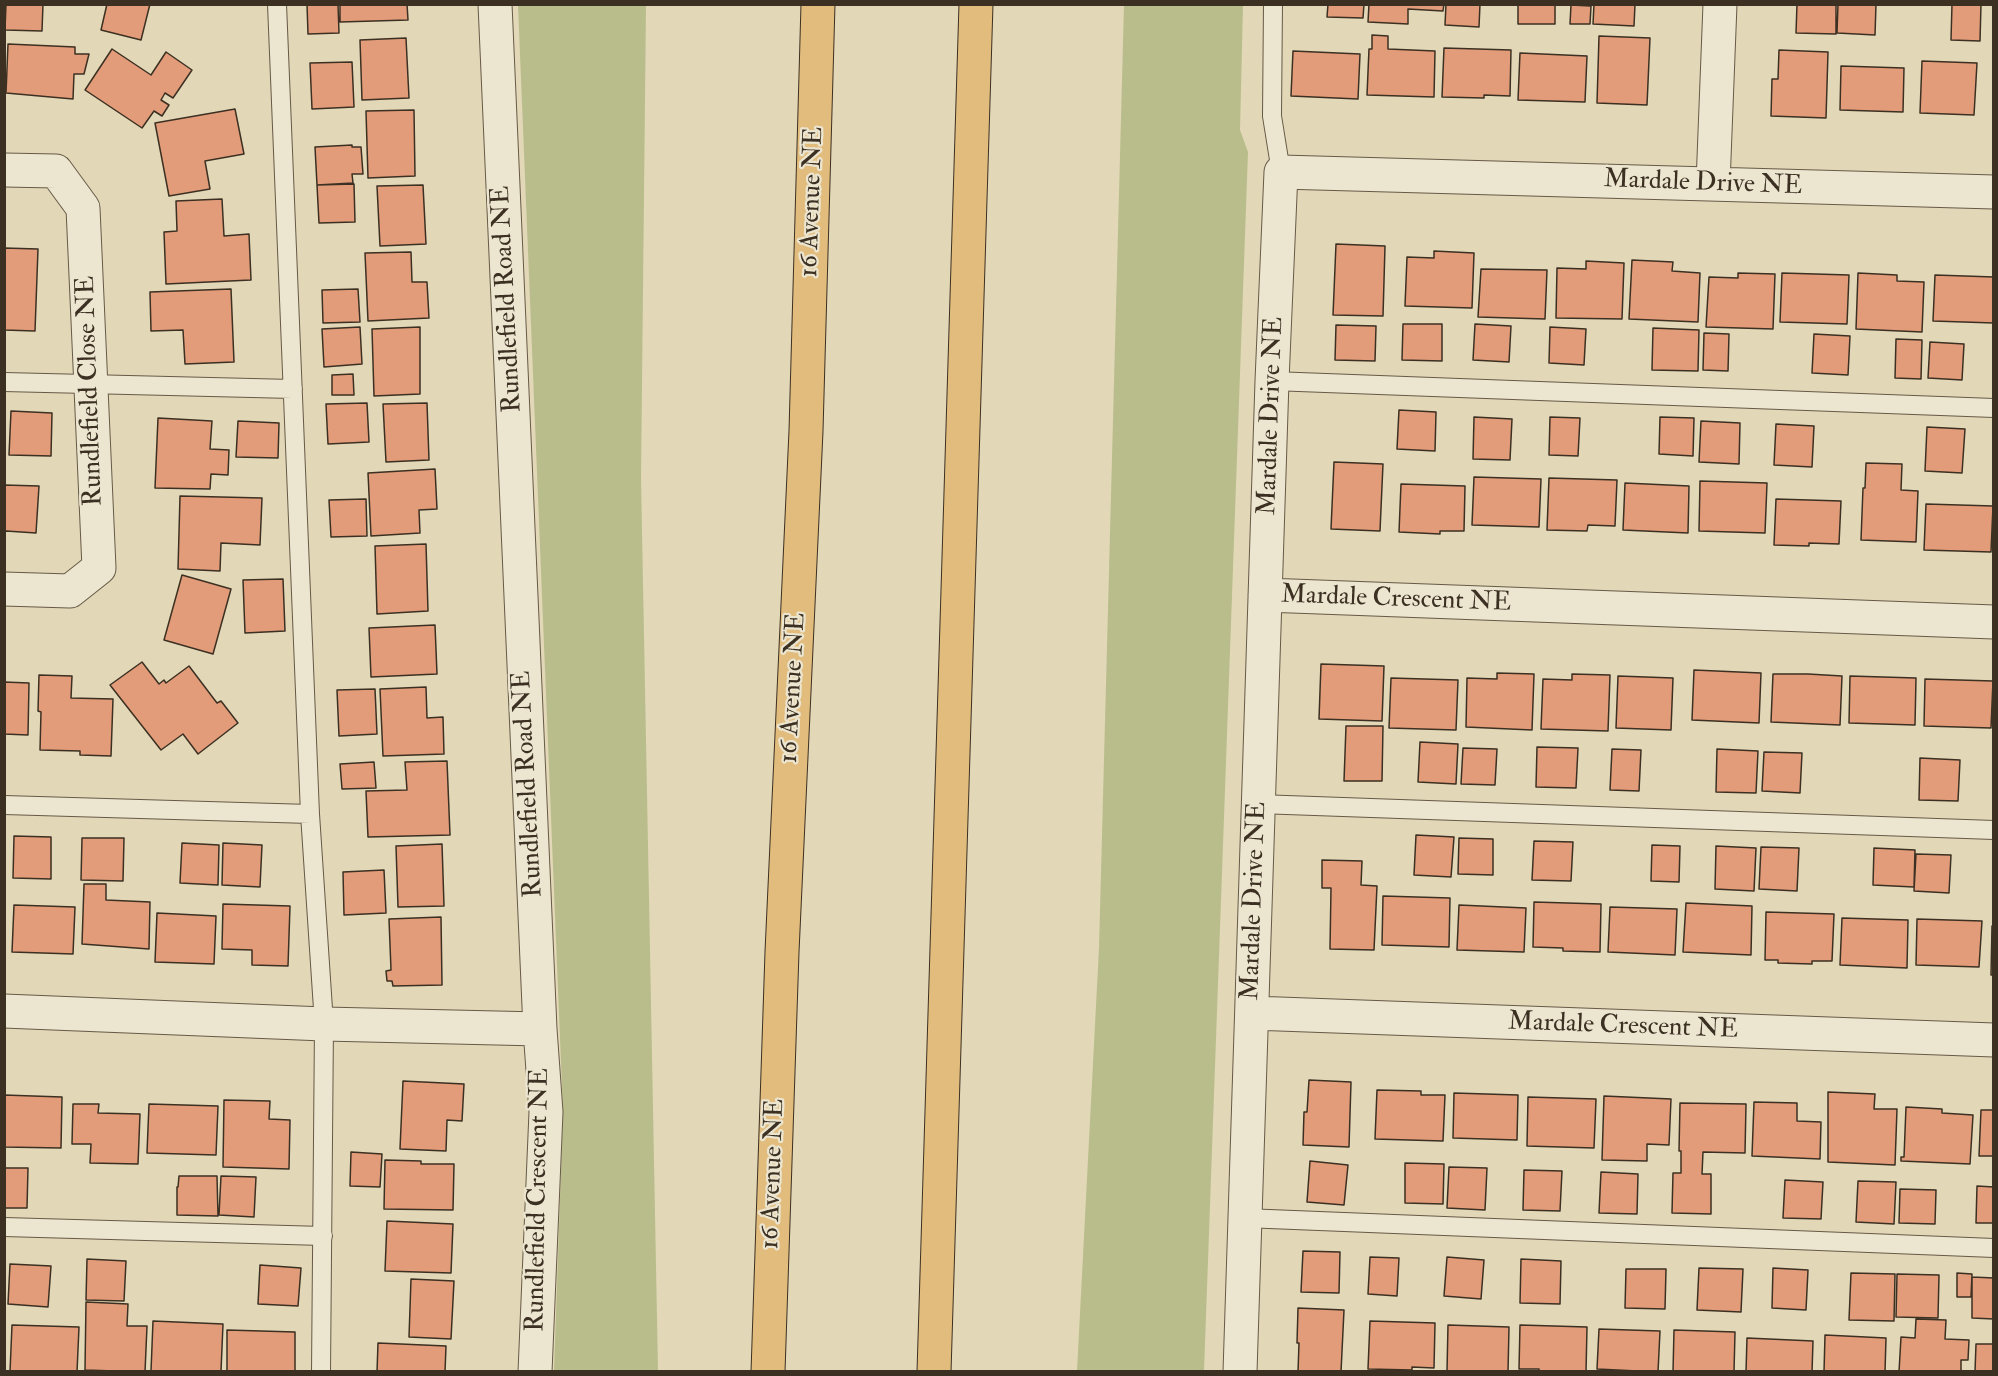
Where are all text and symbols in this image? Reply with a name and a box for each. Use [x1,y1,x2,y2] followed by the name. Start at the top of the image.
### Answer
[795,126,831,278] street label: 16 Avenue NE
[1603,165,1803,203] street label: Mardale Drive NE
[486,185,530,413] street label: Rundlefield Road NE
[71,275,111,507] street label: Rundlefield Close NE
[1253,316,1291,516] street label: Mardale Drive NE
[1280,580,1512,620] street label: Mardale Crescent NE
[774,612,814,764] street label: 16 Avenue NE
[507,670,551,898] street label: Rundlefield Road NE
[1236,801,1274,1001] street label: Mardale Drive NE
[1507,1007,1739,1047] street label: Mardale Crescent NE
[521,1068,557,1332] street label: Rundlefield Crescent NE
[756,1098,792,1250] street label: 16 Avenue NE

